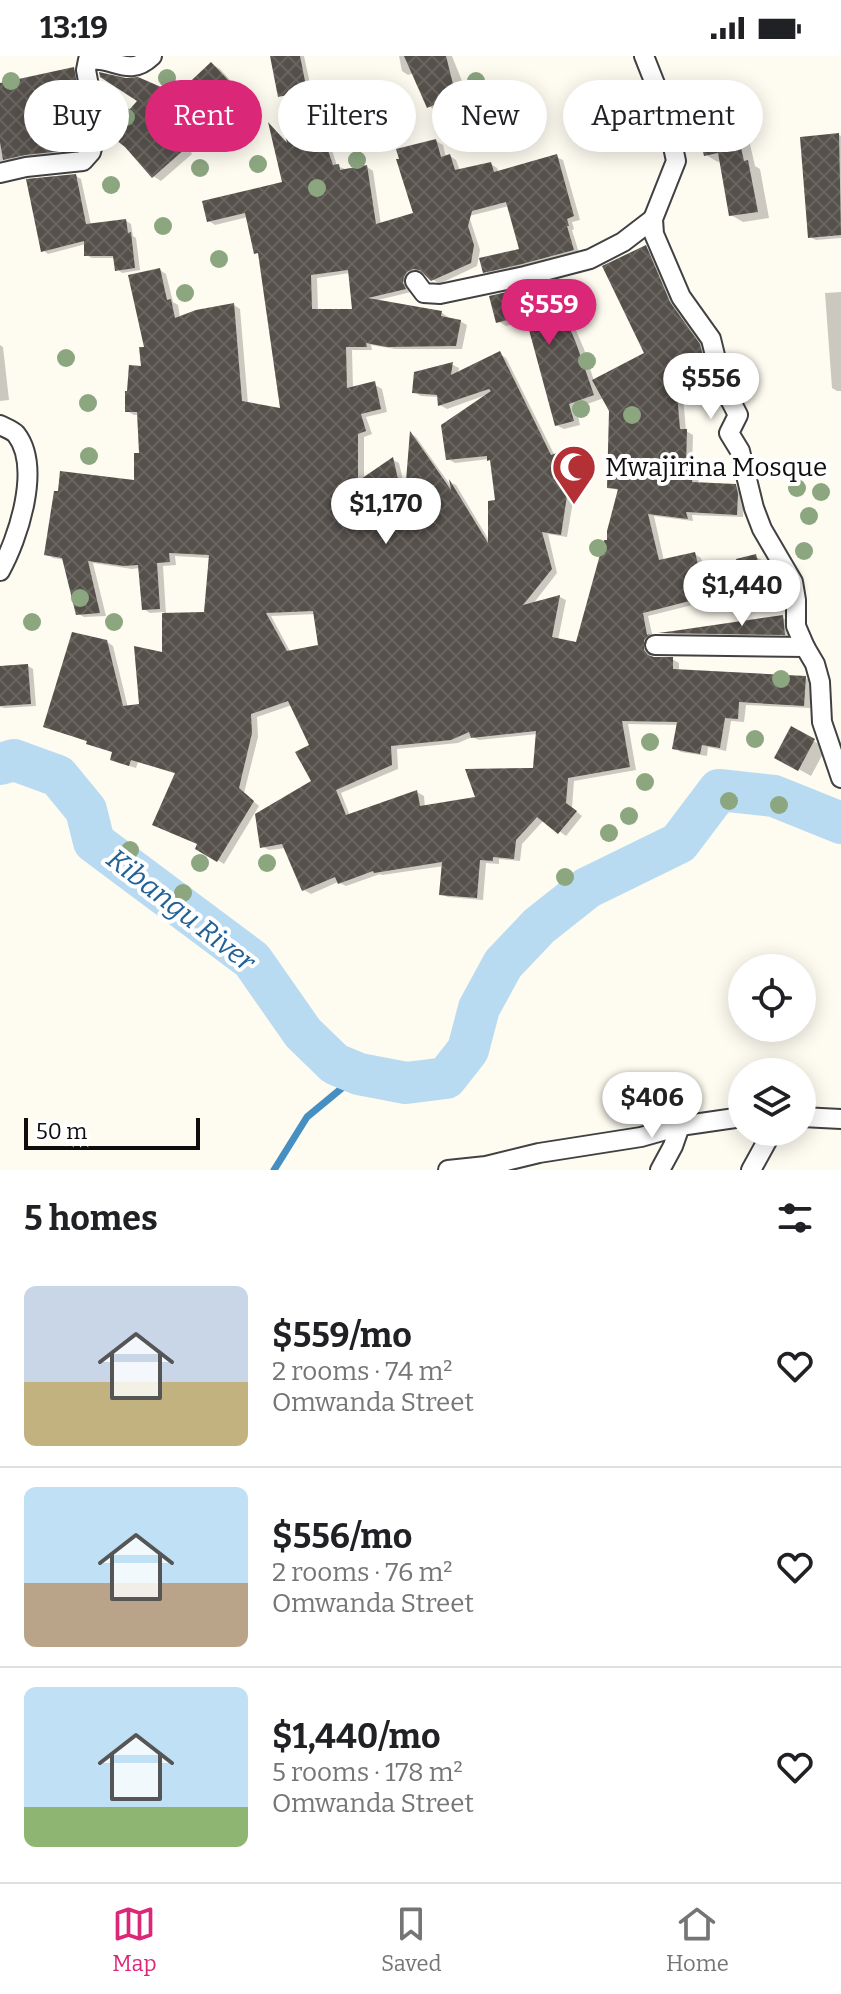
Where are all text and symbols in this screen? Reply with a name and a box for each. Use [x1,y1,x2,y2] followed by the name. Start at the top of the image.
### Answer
[40,10,108,46] text: 13:19
[24,80,129,152] chip: Buy
[145,80,262,152] chip: Rent
[278,80,416,152] chip: Filters
[432,80,547,152] chip: New
[563,80,763,152] chip: Apartment
[502,279,596,347] pin: $559
[519,289,579,320] text: $559
[664,353,758,421] pin: $556
[681,363,741,394] text: $556
[550,443,598,506] mosque icon: Mwajirina Mosque
[605,452,827,483] place label: Mwajirina Mosque
[321,478,451,546] pin: $1,170
[349,488,423,519] text: $1,170
[677,560,807,628] pin: $1,440
[701,570,783,601] text: $1,440
[100,842,263,979] water label: Kibangu River
[728,954,816,1146] map controls
[728,954,816,1042] button: locate
[728,1058,816,1146] button: layers
[605,1072,699,1140] pin: $406
[620,1082,684,1113] text: $406
[24,1114,200,1150] scale bar
[36,1118,87,1145] text: 50 m
[773,1196,817,1240] icon: filters
[24,1198,158,1239] text: 5 homes
[272,1315,412,1356] text: $559/mo
[88,1318,184,1414] icon: home
[773,1344,817,1388] icon: heart
[272,1356,452,1387] text: 2 rooms · 74 m²
[272,1387,474,1418] text: Omwanda Street
[272,1516,412,1557] text: $556/mo
[88,1519,184,1615] icon: home
[773,1545,817,1589] icon: heart
[272,1557,452,1588] text: 2 rooms · 76 m²
[272,1588,474,1619] text: Omwanda Street
[272,1716,441,1757] text: $1,440/mo
[88,1719,184,1815] icon: home
[773,1745,817,1789] icon: heart
[272,1757,463,1788] text: 5 rooms · 178 m²
[272,1788,474,1819] text: Omwanda Street
[112,1902,157,1977] tab: Map
[381,1902,441,1977] tab: Saved
[666,1902,729,1977] tab: Home

